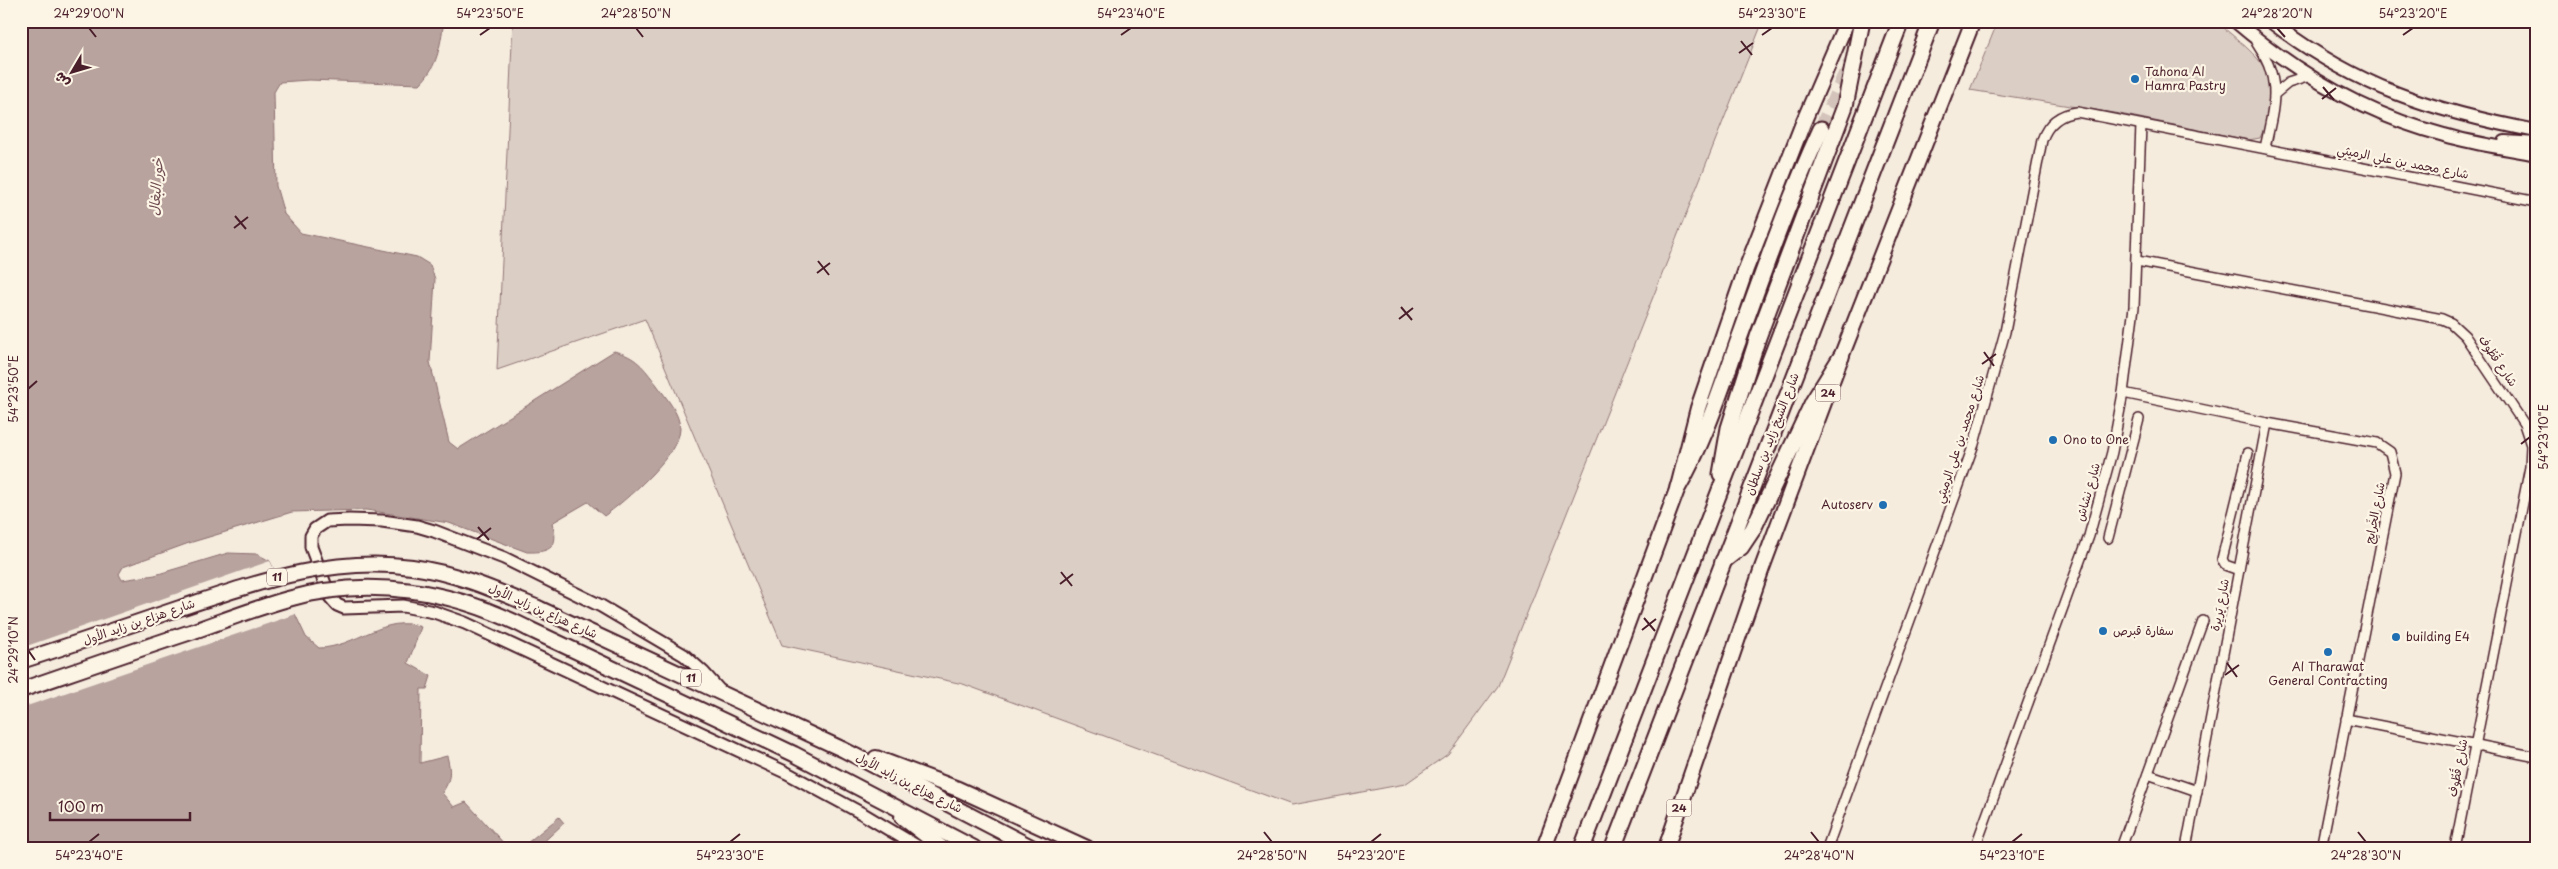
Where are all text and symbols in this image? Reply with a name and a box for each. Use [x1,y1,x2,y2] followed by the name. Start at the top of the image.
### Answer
[54,4,124,22] text: 24°29'00"N
[456,4,524,22] text: 54°23'50"E
[601,4,671,22] text: 24°28'50"N
[1097,4,1165,22] text: 54°23'40"E
[1738,4,1806,22] text: 54°23'30"E
[2241,4,2313,22] text: 24°28'20"N
[2378,4,2448,22] text: 54°23'20"E
[48,48,98,98] north arrow
[2145,62,2226,94] place label: Tahona Al Hamra Pastry
[48,68,74,93] text: ش
[2129,73,2141,85] marker: Tahona Al Hamra Pastry
[2335,139,2471,186] street label: شارع محمد بن علي الرميثي
[143,157,168,217] water label: خور البغال
[2474,331,2523,390] street label: شارع قُطُوف
[4,355,22,423] text: 54°23'50"E
[1739,370,1804,498] street label: شارع الشيخ زايد بن سلطان
[1930,372,1991,506] street label: شارع محمد بن علي الرميثي
[1816,384,1840,402] road number: 24
[2534,404,2552,470] text: 54°23'10"E
[2063,430,2129,448] place label: Ono to One
[2047,434,2059,446] marker: Ono to One
[2070,460,2105,523] street label: شارع نشاش
[2359,480,2390,545] street label: شارع الخَرايِج
[1821,495,1873,513] place label: Autoserv
[1877,499,1889,511] marker: Autoserv
[267,568,287,586] road number: 11
[2205,577,2234,633] street label: شارع يَريِرة
[486,578,601,643] street label: شارع هزاع بن زايد الأول
[80,593,197,650] street label: شارع هزاع بن زايد الأول
[4,616,22,684] text: 24°29'10"N
[2113,621,2174,639] place label: سفارة قبرص
[2097,625,2109,637] marker: سفارة قبرص
[2406,627,2470,645] place label: building E4
[2390,631,2402,643] marker: building E4
[2322,646,2334,658] marker: Al Tharawat General Contracting
[2268,657,2388,689] place label: Al Tharawat General Contracting
[681,670,701,686] road number: 11
[2443,737,2472,798] street label: شارع قُطُوف
[853,747,966,818] street label: شارع هزاع بن زايد الأول
[50,789,190,821] scale bar
[58,794,104,817] text: 100 m
[1666,800,1692,816] road number: 24
[55,846,123,864] text: 54°23'40"E
[696,846,764,864] text: 54°23'30"E
[1237,846,1307,864] text: 24°28'50"N
[1336,846,1406,864] text: 54°23'20"E
[1784,846,1854,864] text: 24°28'40"N
[1979,846,2045,864] text: 54°23'10"E
[2331,846,2401,864] text: 24°28'30"N

